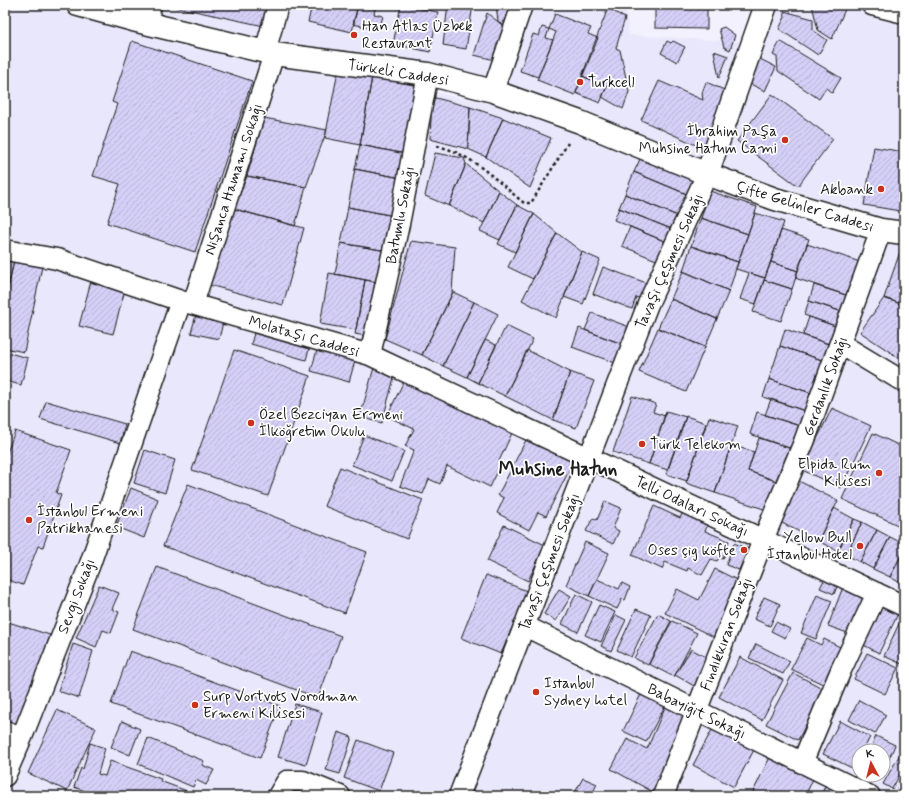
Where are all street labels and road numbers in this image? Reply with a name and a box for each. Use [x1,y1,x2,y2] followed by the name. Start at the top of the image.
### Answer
[346,55,450,91] street label: Türkeli Caddesi
[200,101,268,258] street label: Nişanca Hamamı Sokağı
[382,165,420,266] street label: Batumlu Sokağı
[734,177,876,237] street label: Çifte Gelinler Caddesi
[631,190,709,332] street label: Tavaşi Çeşmesi Sokağı
[246,312,361,362] street label: Molataşı Caddesi
[799,334,853,439] street label: Gerdanlık Sokağı
[632,472,752,542] street label: Telli Odaları Sokağı
[514,490,585,634] street label: Tavaşi Çeşmesi Sokağı
[53,556,101,637] street label: Sevgi Sokağı
[696,575,758,694] street label: Fındıkkıran Sokağı
[644,679,749,744] street label: Babayiğit Sokağı

